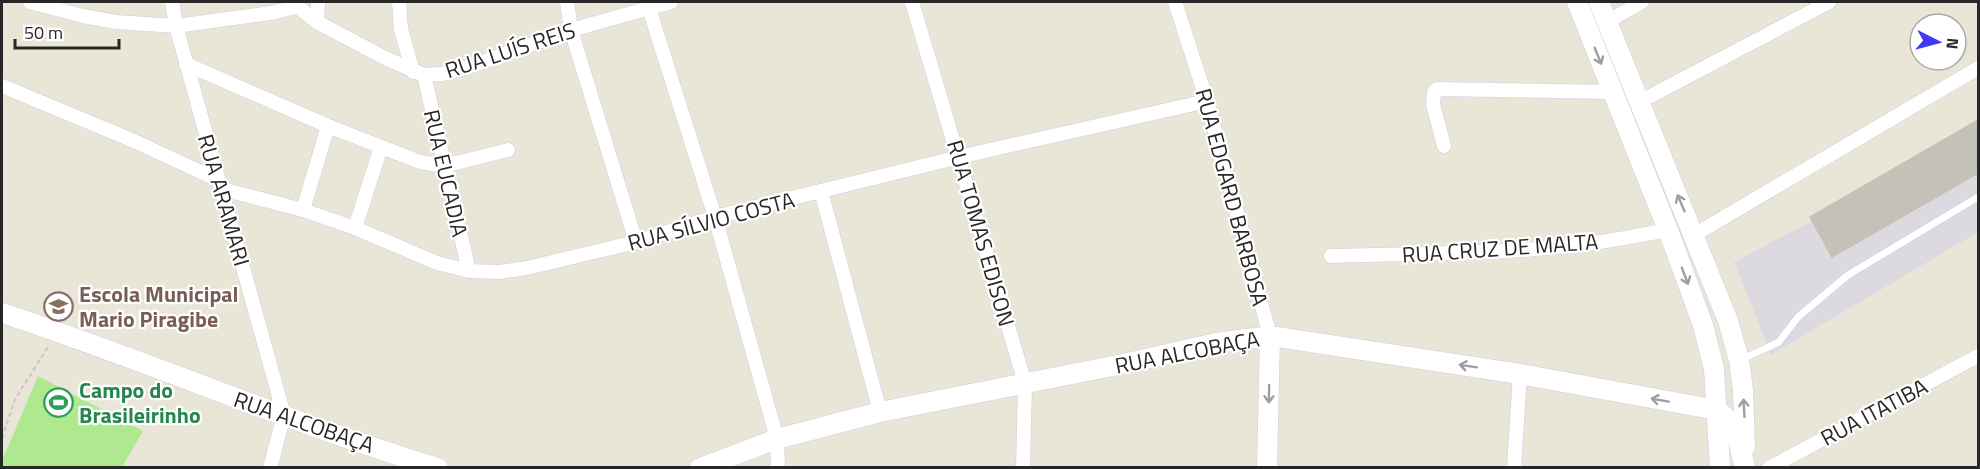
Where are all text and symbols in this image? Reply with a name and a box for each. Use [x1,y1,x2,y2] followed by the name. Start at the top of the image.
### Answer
[15,12,118,50] scale bar
[1908,12,1968,72] north arrow
[440,13,580,87] street label: RUA LUÍS REIS
[24,19,63,46] text: 50 m
[1940,37,1965,50] text: N
[1593,46,1604,65] one-way arrow
[1187,84,1277,310] street label: RUA EDGARD BARBOSA
[415,106,477,240] street label: RUA EUCADIA
[189,130,259,270] street label: RUA ARAMARI
[938,136,1024,330] street label: RUA TOMAS EDISON
[624,182,798,260] street label: RUA SÍLVIO COSTA
[1674,195,1686,213] one-way arrow
[1401,224,1599,272] street label: RUA CRUZ DE MALTA
[1680,267,1691,285] one-way arrow
[79,277,239,336] place label: Escola Municipal Mario Piragibe
[42,291,74,323] school or university icon: Escola Municipal Mario Piragibe
[1112,321,1262,383] street label: RUA ALCOBAÇA
[1458,360,1478,371] one-way arrow
[1814,370,1934,454] street label: RUA ITATIBA
[79,373,201,432] place label: Campo do Brasileirinho
[229,382,379,462] street label: RUA ALCOBAÇA
[1263,384,1275,404] one-way arrow
[42,387,74,419] sports icon: Campo do Brasileirinho
[1650,394,1670,405] one-way arrow
[1739,399,1750,419] one-way arrow

